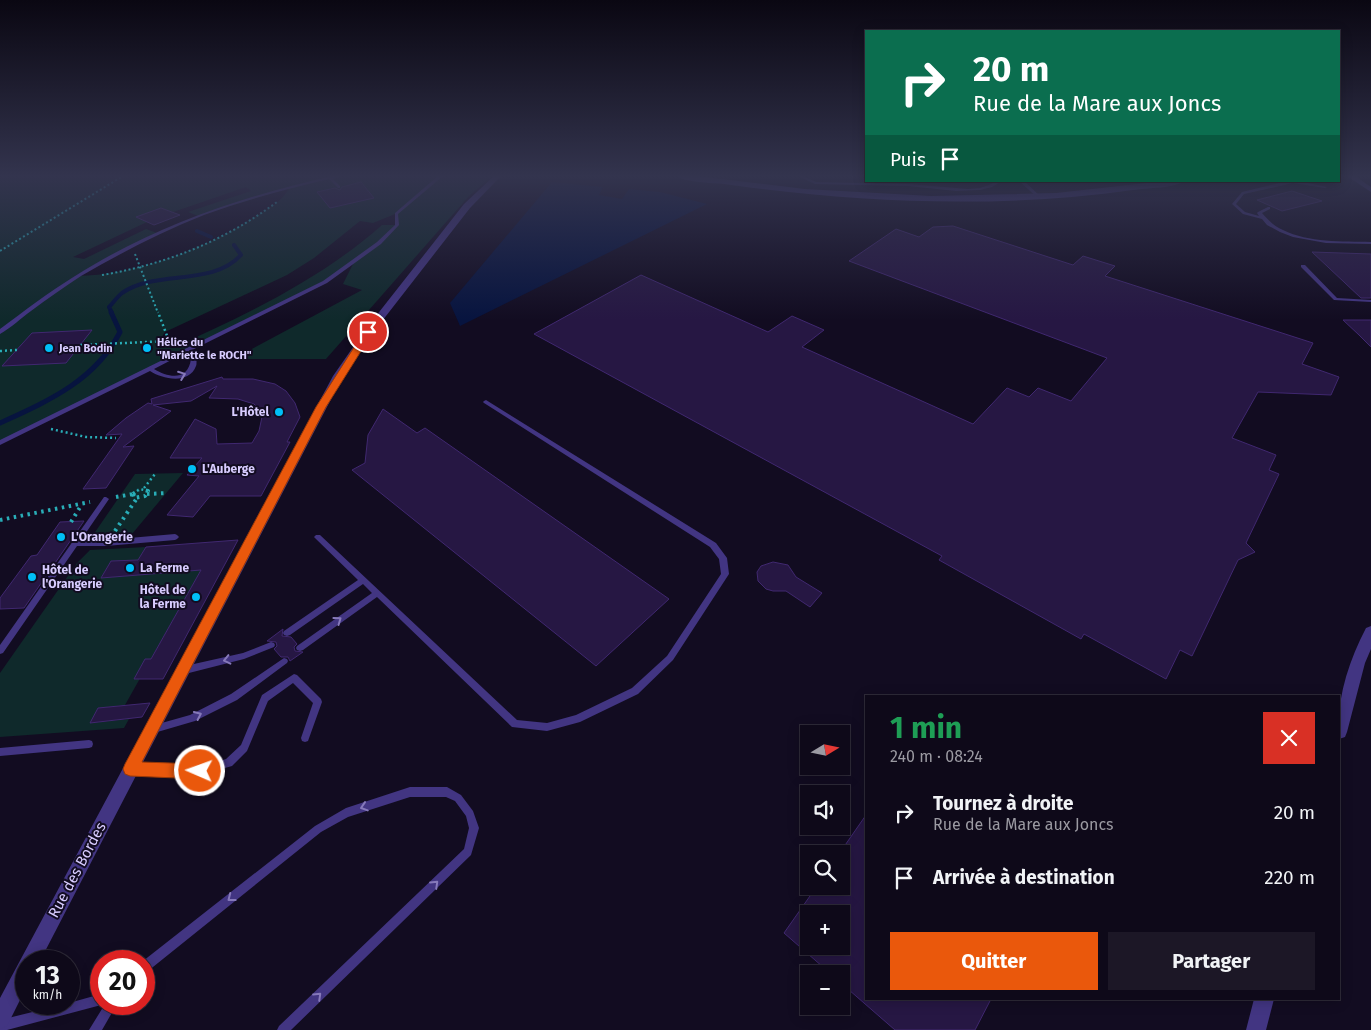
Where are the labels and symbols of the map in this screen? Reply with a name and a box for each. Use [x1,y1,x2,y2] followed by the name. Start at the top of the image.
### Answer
[347,311,389,353] pin
[157,336,252,362] place label: Hélice du "Mariette le ROCH"
[43,342,55,354] marker: Jean Bodin
[58,342,113,355] place label: Jean Bodin
[141,342,153,354] marker: Hélice du "Mariette le ROCH"
[177,371,186,381] one-way arrow
[232,405,269,419] place label: L'Hôtel
[273,406,285,418] marker: L'Hôtel
[202,462,255,476] place label: L'Auberge
[186,463,198,475] marker: L'Auberge
[71,530,133,544] place label: L'Orangerie
[55,531,67,543] marker: L'Orangerie
[140,561,189,575] place label: La Ferme
[124,562,136,574] marker: La Ferme
[42,563,103,591] place label: Hôtel de l'Orangerie
[26,571,38,583] marker: Hôtel de l'Orangerie
[139,583,186,611] place label: Hôtel de la Ferme
[190,591,202,603] marker: Hôtel de la Ferme
[333,617,342,626] one-way arrow
[223,654,232,665] one-way arrow
[193,710,202,721] one-way arrow
[800,725,850,775] north arrow
[173,744,225,796] position arrow
[360,802,369,812] one-way arrow
[44,819,110,921] street label: Rue des Bordes
[429,881,438,890] one-way arrow
[227,893,236,902] one-way arrow
[90,950,155,1015] speed limit sign: 20
[312,993,321,1002] one-way arrow

